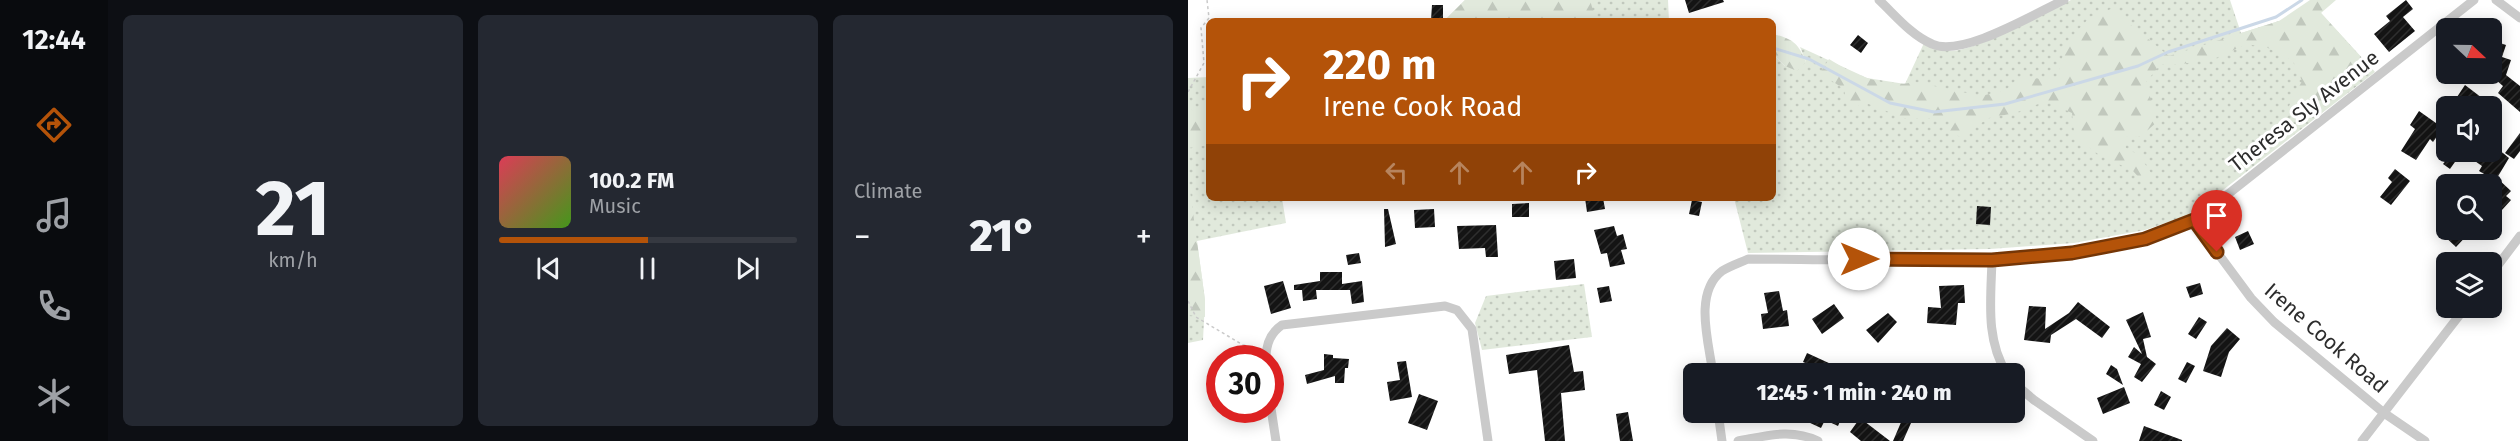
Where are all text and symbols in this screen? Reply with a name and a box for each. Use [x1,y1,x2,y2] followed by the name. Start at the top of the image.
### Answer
[2436,18,2502,84] north arrow
[2436,18,2502,318] map controls
[22,24,86,56] text: 12:44
[1323,40,1436,90] text: 220 m
[1224,42,1302,120] icon: right
[2224,44,2384,178] street label: Theresa Sly Avenue
[1323,91,1522,123] text: Irene Cook Road
[2436,96,2502,162] button: sound
[33,104,75,146] icon: directions
[1380,156,1413,189] icon: left
[1443,156,1476,189] icon: ahead
[1506,156,1539,189] icon: ahead
[1569,156,1602,189] icon: right
[256,162,330,256] text: 21
[589,167,674,194] text: 100.2 FM
[2436,174,2502,240] button: search
[854,179,922,203] text: Climate
[2191,190,2242,252] pin
[33,194,75,236] icon: music
[589,194,641,218] text: Music
[2200,199,2233,232] icon: arrive
[969,209,1037,263] text: 21°
[854,217,871,257] text: −
[1136,217,1152,257] text: +
[1827,227,1891,291] position arrow
[268,248,318,272] text: km/h
[532,252,565,285] icon: previous
[631,252,664,285] icon: pause
[731,252,764,285] icon: next
[2436,252,2502,318] button: layers
[2259,277,2393,399] street label: Irene Cook Road
[33,285,75,327] icon: phone
[1206,345,1284,423] speed limit sign: 30
[33,375,75,417] icon: climate
[1756,379,1952,406] text: 12:45 · 1 min · 240 m

